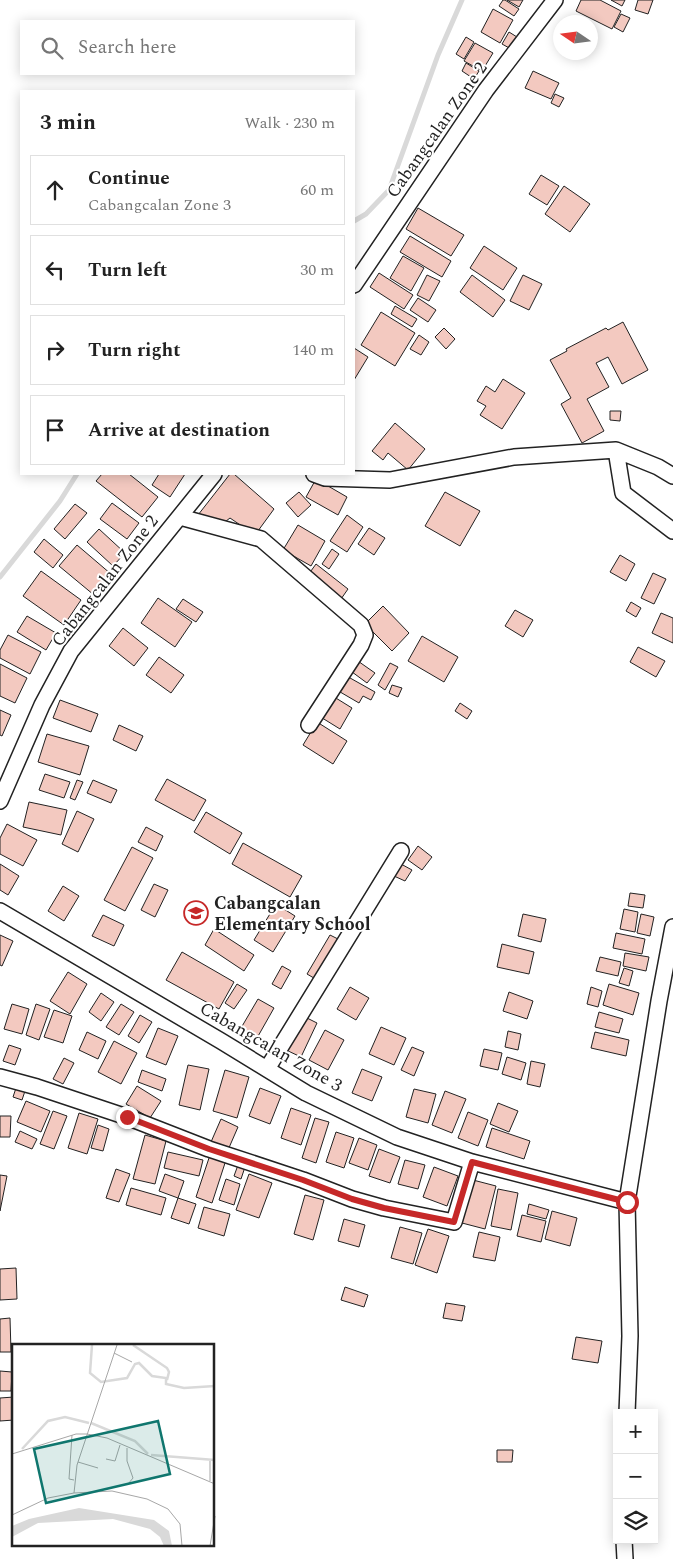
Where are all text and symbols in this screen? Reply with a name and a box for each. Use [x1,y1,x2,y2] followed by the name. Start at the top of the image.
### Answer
[553,15,598,60] north arrow
[20,20,355,75] search box
[78,33,177,62] text: Search here
[38,34,66,62] icon: search
[380,56,494,204] street label: Cabangcalan Zone 2
[40,107,96,139] text: 3 min
[244,111,335,135] text: Walk · 230 m
[88,164,170,193] text: Continue
[41,176,69,204] icon: ahead
[300,178,334,202] text: 60 m
[88,193,231,217] text: Cabangcalan Zone 3
[41,256,69,284] icon: left
[88,256,167,285] text: Turn left
[300,258,334,282] text: 30 m
[41,336,69,364] icon: right
[88,336,181,365] text: Turn right
[292,338,334,362] text: 140 m
[41,416,69,444] icon: arrive
[88,416,270,445] text: Arrive at destination
[45,509,165,653] street label: Cabangcalan Zone 2
[214,890,371,938] place label: Cabangcalan Elementary School
[183,900,209,926] school or university icon: Cabangcalan Elementary School
[195,995,347,1099] street label: Cabangcalan Zone 3
[116,1106,139,1129] route end
[616,1191,639,1214] route start
[12,1344,215,1546] inset map
[613,1409,658,1544] map controls
[613,1409,658,1454] button: +
[613,1454,658,1499] button: −
[613,1499,658,1544] button: layers

